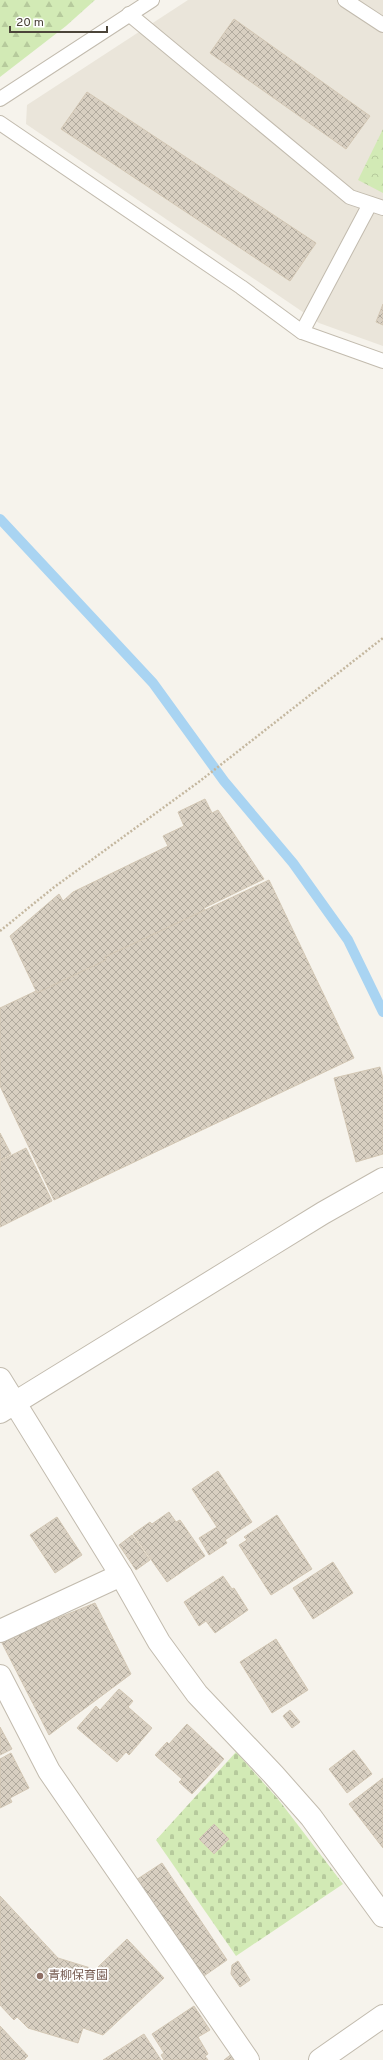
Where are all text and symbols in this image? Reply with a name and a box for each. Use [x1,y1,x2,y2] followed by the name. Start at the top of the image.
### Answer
[10,8,107,34] scale bar
[16,15,44,31] text: 20 m
[48,1968,108,1984] place label: 青柳保育園
[35,1971,45,1981] marker: 青柳保育園

